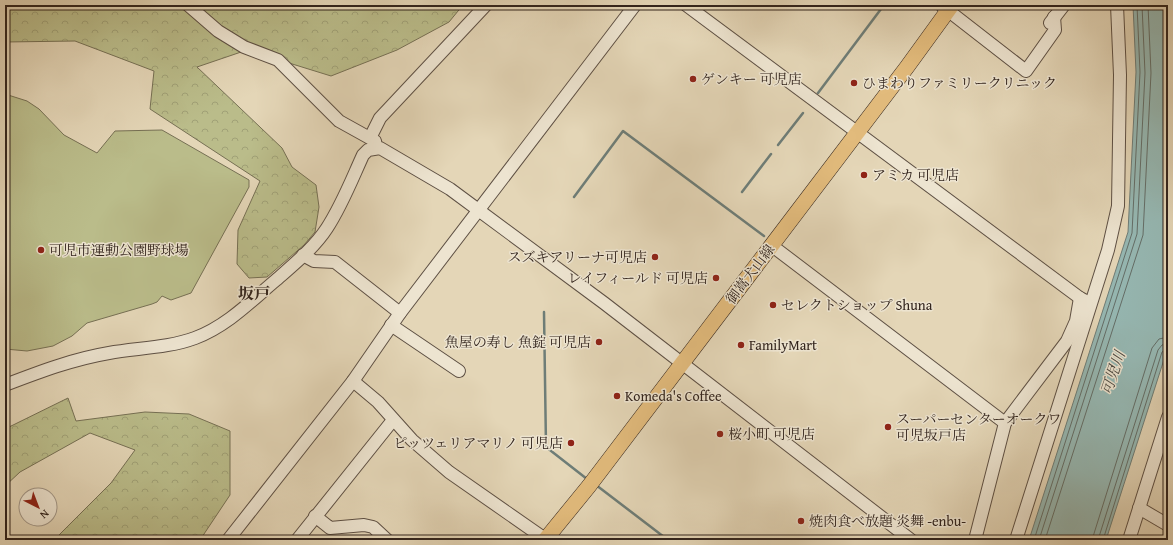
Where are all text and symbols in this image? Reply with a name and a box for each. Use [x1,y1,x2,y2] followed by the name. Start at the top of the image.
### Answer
[701,69,802,89] place label: ゲンキー 可児店
[862,73,1057,93] place label: ひまわりファミリークリニック
[688,74,698,84] marker: ゲンキー 可児店
[849,78,859,88] marker: ひまわりファミリークリニック
[872,165,959,185] place label: アミカ 可児店
[859,170,869,180] marker: アミカ 可児店
[49,240,189,260] place label: 可児市運動公園野球場
[721,240,779,308] street label: 御嵩犬山線
[36,245,46,255] marker: 可児市運動公園野球場
[508,247,647,267] place label: スズキアリーナ可児店
[650,252,660,262] marker: スズキアリーナ可児店
[567,268,708,288] place label: レイフィールド 可児店
[711,273,721,283] marker: レイフィールド 可児店
[238,281,270,305] district label: 坂戸
[781,295,933,315] place label: セレクトショップ Shuna
[768,300,778,310] marker: セレクトショップ Shuna
[445,332,591,352] place label: 魚屋の寿し 魚錠 可児店
[749,335,817,355] place label: FamilyMart
[594,337,604,347] marker: 魚屋の寿し 魚錠 可児店
[736,340,746,350] marker: FamilyMart
[1095,346,1130,398] water label: 可児川
[625,386,722,406] place label: Komeda's Coffee
[612,391,622,401] marker: Komeda's Coffee
[896,409,1061,445] place label: スーパーセンターオークワ 可児坂戸店
[883,422,893,432] marker: スーパーセンターオークワ 可児坂戸店
[728,424,815,444] place label: 桜小町 可児店
[715,429,725,439] marker: 桜小町 可児店
[394,433,563,453] place label: ピッツェリアマリノ 可児店
[566,438,576,448] marker: ピッツェリアマリノ 可児店
[18,487,58,527] north arrow
[36,506,53,523] text: N
[809,511,966,531] place label: 焼肉食べ放題 炎舞 ‐enbu‐
[796,516,806,526] marker: 焼肉食べ放題 炎舞 ‐enbu‐

